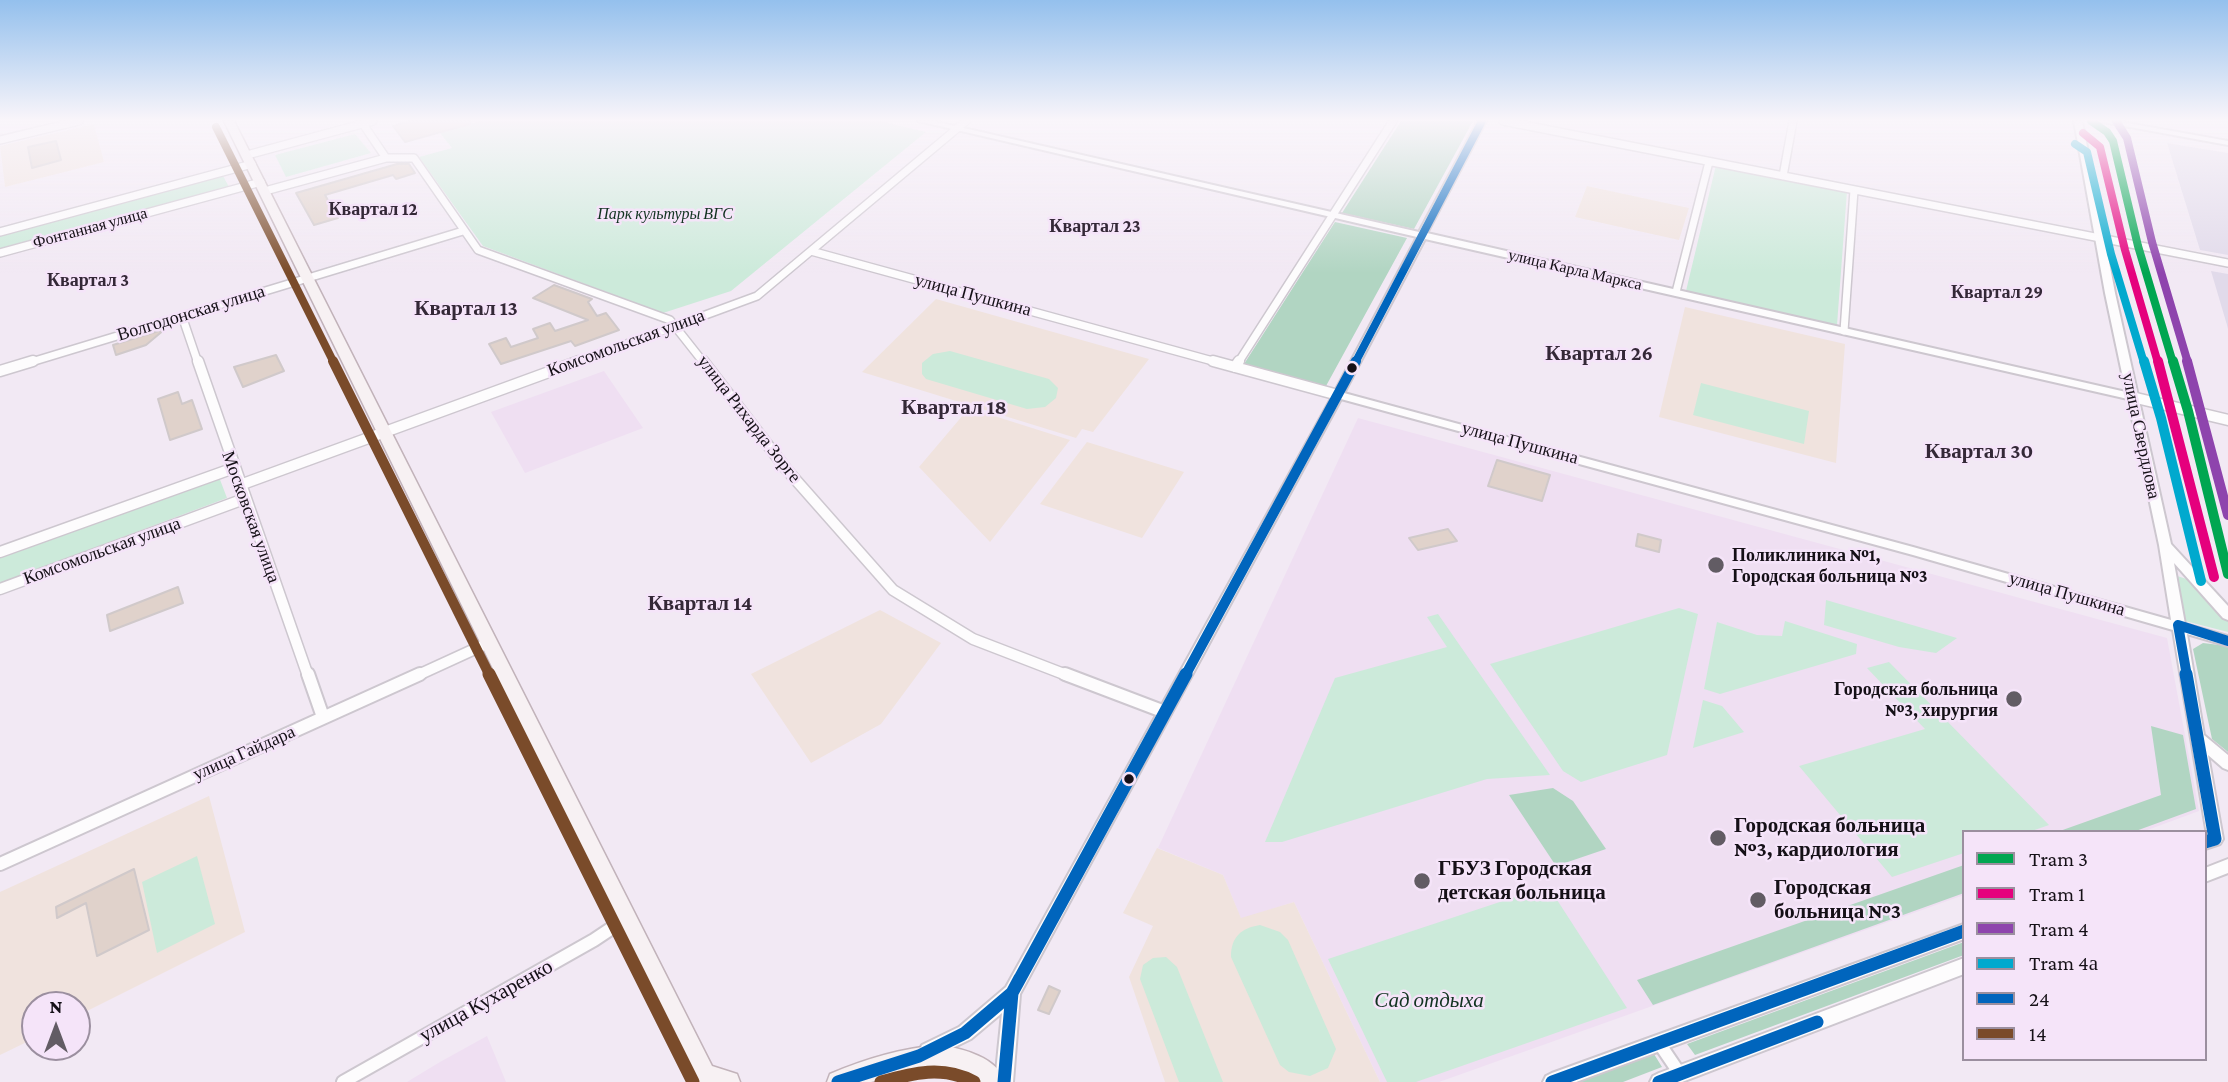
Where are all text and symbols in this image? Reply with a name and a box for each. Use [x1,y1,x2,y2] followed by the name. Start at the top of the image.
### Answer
[328,198,418,220] district label: Квартал 12
[31,204,149,252] street label: Фонтанная улица
[597,204,733,224] park label: Парк культуры ВГС
[1049,215,1141,237] district label: Квартал 23
[1506,245,1644,295] street label: улица Карла Маркса
[47,269,129,291] district label: Квартал 3
[912,269,1034,321] street label: улица Пушкина
[114,280,268,346] street label: Волгодонская улица
[1951,281,2043,303] district label: Квартал 29
[414,296,518,322] district label: Квартал 13
[544,305,708,381] street label: Комсомольская улица
[1545,341,1653,367] district label: Квартал 26
[693,351,805,487] street label: улица Рихарда Зорге
[1345,361,1359,375] unlabelled marker
[2117,371,2165,501] street label: улица Свердлова
[901,395,1007,421] district label: Квартал 18
[1459,417,1581,469] street label: улица Пушкина
[1925,439,2033,465] district label: Квартал 30
[217,448,285,586] street label: Московская улица
[20,513,184,589] street label: Комсомольская улица
[1732,544,1928,586] place label: Поликлиника №1, Городская больница №3
[1706,555,1726,575] marker: Поликлиника №1, Городская больница №3
[2007,567,2127,621] street label: улица Пушкина
[648,591,752,617] district label: Квартал 14
[1834,678,1998,720] place label: Городская больница №3, хирургия
[2004,689,2024,709] marker: Городская больница №3, хирургия
[190,721,298,785] street label: улица Гайдара
[1122,772,1136,786] unlabelled marker
[1734,813,1925,863] place label: Городская больница №3, кардиология
[1708,828,1728,848] marker: Городская больница №3, кардиология
[1962,830,2207,1061] legend
[2029,847,2088,871] text: Tram 3
[1438,856,1606,906] place label: ГБУЗ Городская детская больница
[1412,871,1432,891] marker: ГБУЗ Городская детская больница
[1774,875,1901,925] place label: Городская больница №3
[2029,882,2085,906] text: Tram 1
[1748,890,1768,910] marker: Городская больница №3
[2029,917,2089,941] text: Tram 4
[2029,951,2098,975] text: Tram 4а
[415,954,557,1048] street label: улица Кухаренко
[2029,987,2050,1011] text: 24
[1374,988,1484,1014] park label: Сад отдыха
[21,991,91,1061] north arrow
[50,996,62,1017] text: N
[2029,1022,2047,1046] text: 14

